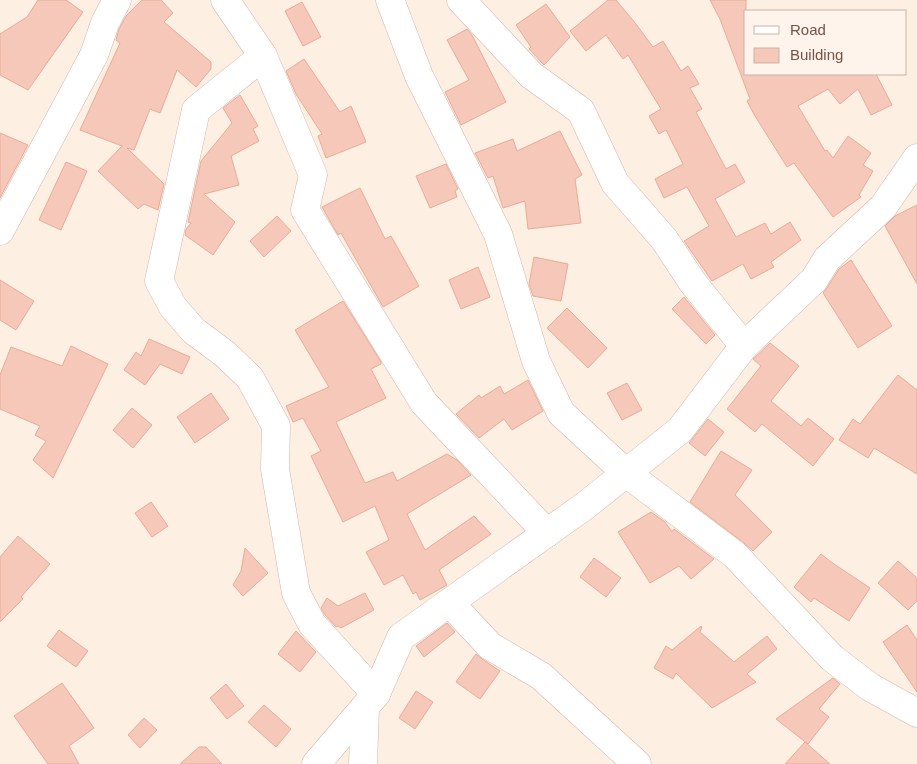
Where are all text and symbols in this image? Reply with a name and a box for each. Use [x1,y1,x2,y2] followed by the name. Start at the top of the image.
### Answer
[744,10,907,75] legend
[790,21,826,38] text: Road
[790,46,843,63] text: Building

